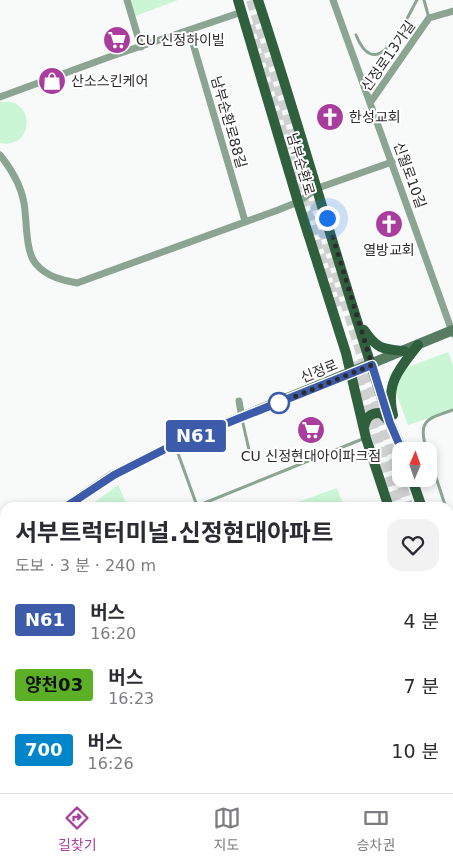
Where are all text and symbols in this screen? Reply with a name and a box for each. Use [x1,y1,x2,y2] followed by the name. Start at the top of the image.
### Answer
[358,18,418,94] street label: 신정로13가길
[102,25,132,55] supermarket icon: CU 신정하이빌
[136,32,225,48] place label: CU 신정하이빌
[37,66,67,96] shop icon: 산소스킨케어
[71,73,148,89] place label: 산소스킨케어
[208,74,250,170] street label: 남부순환로88길
[315,102,345,132] church icon: 한성교회
[349,109,401,125] place label: 한성교회
[284,131,318,197] street label: 남부순환로
[391,140,429,210] street label: 신월로10길
[315,206,340,231] your location
[374,209,404,239] church icon: 열방교회
[363,242,415,258] place label: 열방교회
[298,356,340,386] street label: 신정로
[268,392,290,414] unlabelled marker
[296,415,326,445] supermarket icon: CU 신정현대아이파크점
[167,420,225,452] line badge: N61
[176,425,216,446] text: N61
[392,442,438,488] north arrow
[392,442,437,487] map controls
[241,448,381,464] place label: CU 신정현대아이파크점
[15,519,333,547] text: 서부트럭터미널.신정현대아파트
[387,519,439,571] button: heart
[15,556,156,575] text: 도보 · 3 분 · 240 m
[90,601,125,623] text: 버스
[25,609,65,630] text: N61
[403,610,439,632] text: 4 분
[90,624,136,643] text: 16:20
[108,666,143,688] text: 버스
[25,674,83,695] text: 양천03
[403,675,439,697] text: 7 분
[108,689,154,708] text: 16:23
[88,731,123,753] text: 버스
[25,739,63,760] text: 700
[391,740,439,762] text: 10 분
[88,754,134,773] text: 16:26
[58,804,97,854] tab: 길찾기
[213,804,241,854] tab: 지도
[356,804,395,854] tab: 승차권

